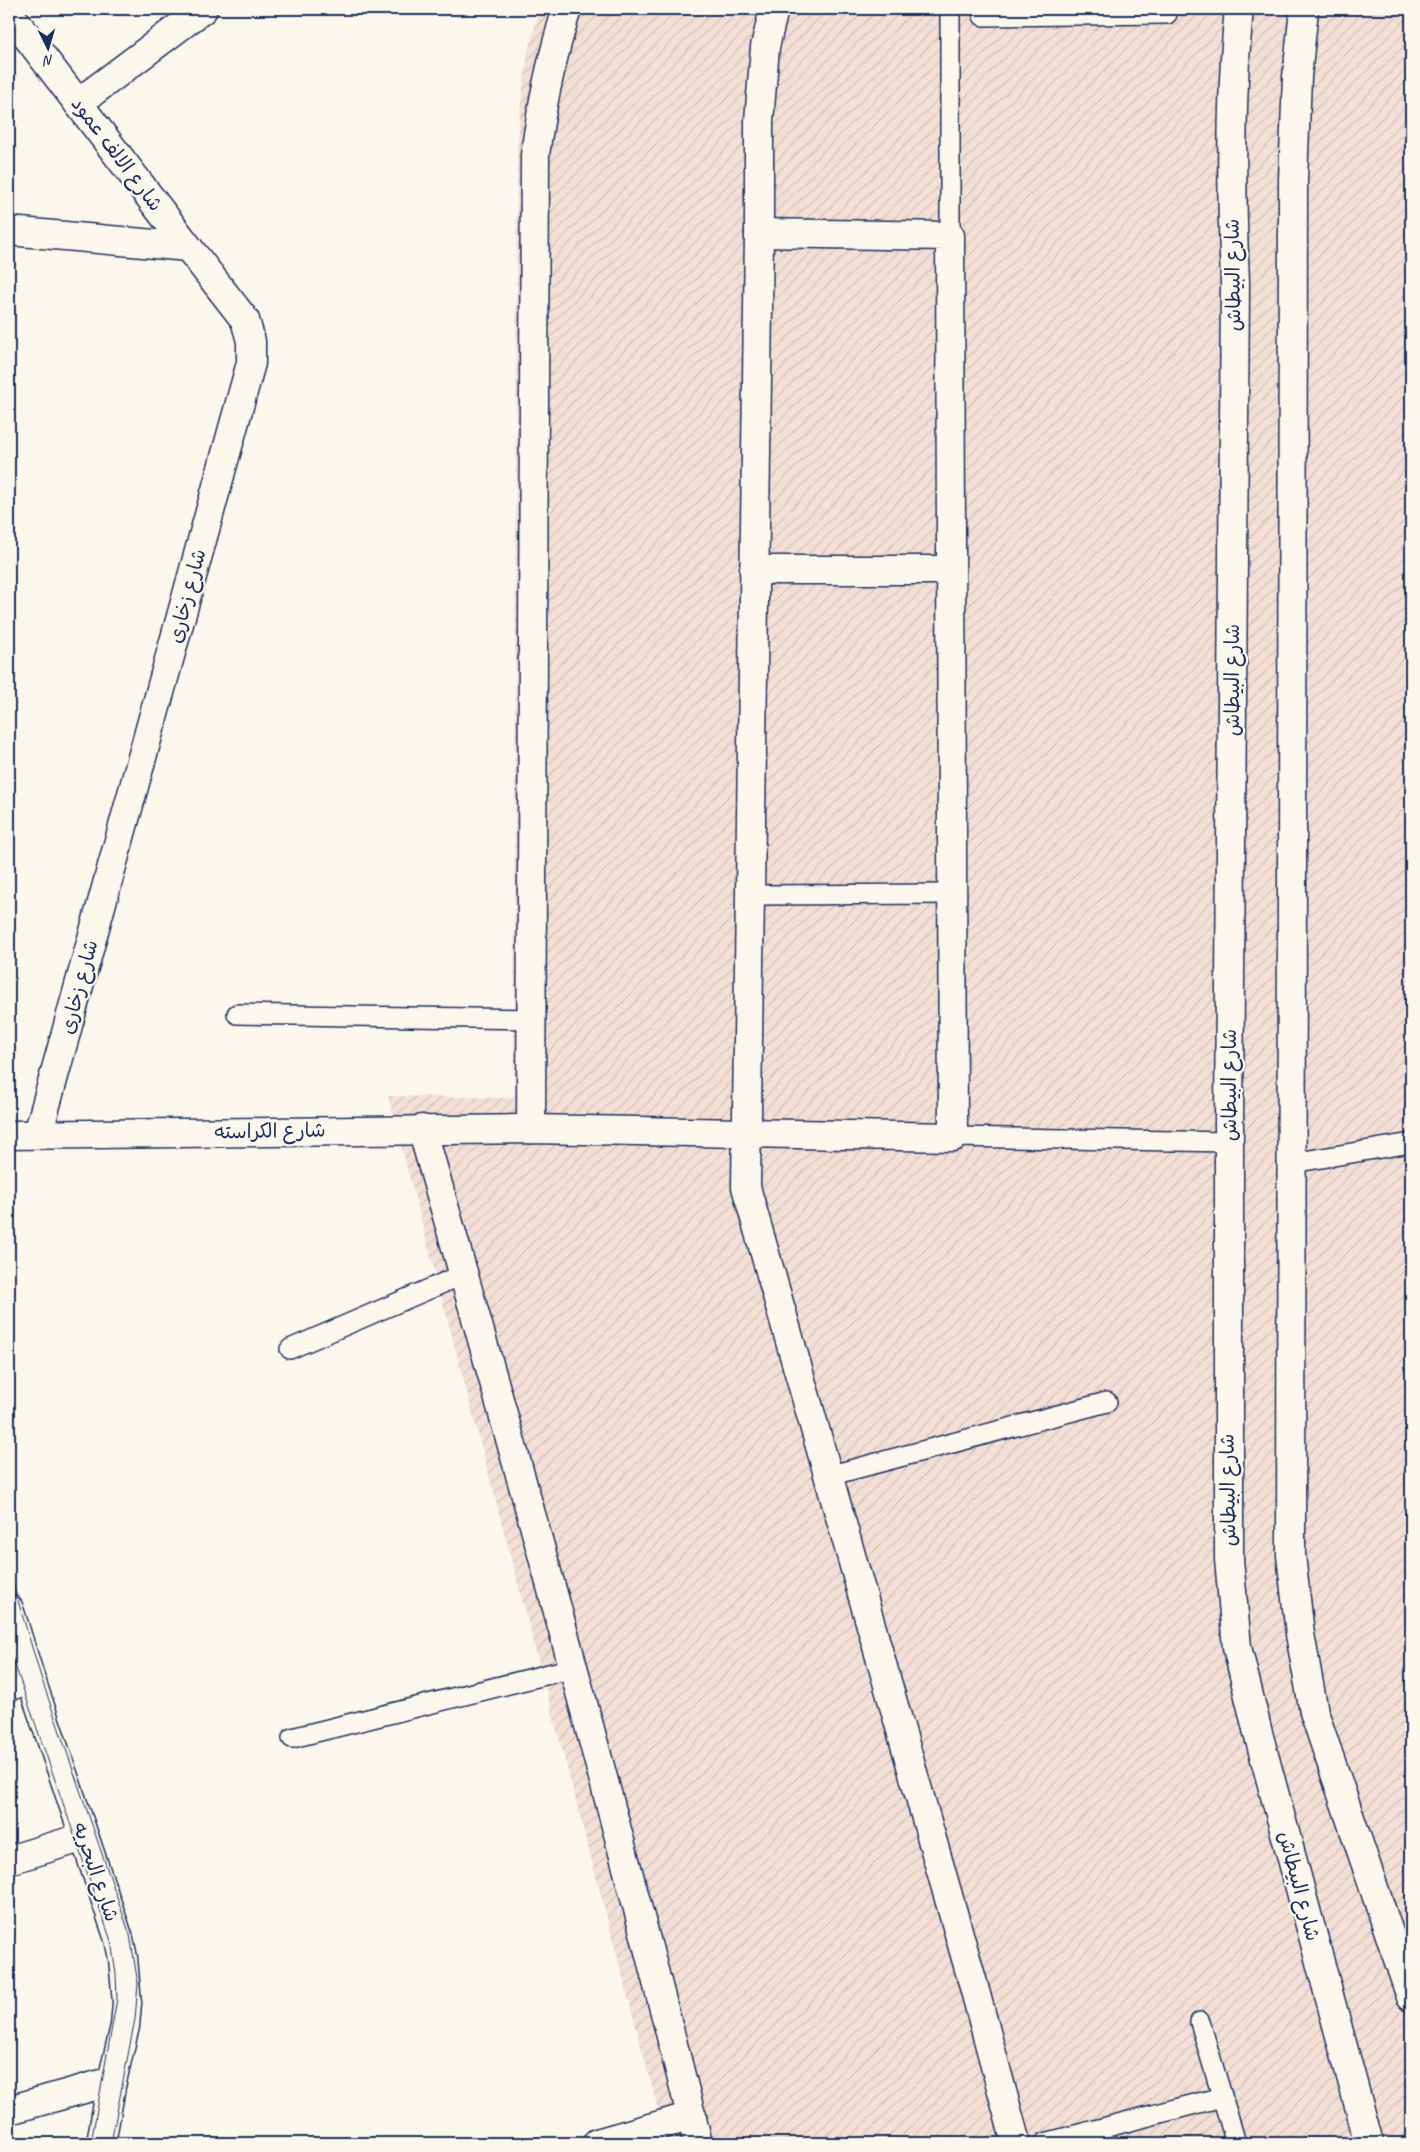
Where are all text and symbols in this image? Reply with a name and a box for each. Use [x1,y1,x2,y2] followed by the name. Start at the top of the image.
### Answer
[22,22,72,72] north arrow
[42,52,54,70] text: N
[65,92,168,217] street label: شارع الالف عمود
[1220,218,1247,332] street label: شارع البيطاش
[162,546,213,646] street label: شارع زخارى
[1220,624,1246,736] street label: شارع البيطاش
[54,937,105,1037] street label: شارع زخارى
[1217,1029,1243,1141] street label: شارع البيطاش
[214,1118,326,1145] street label: شارع الكراسته
[1215,1433,1242,1547] street label: شارع البيطاش
[66,1819,125,1925] street label: شارع البحريه
[1271,1828,1326,1944] street label: شارع البيطاش

